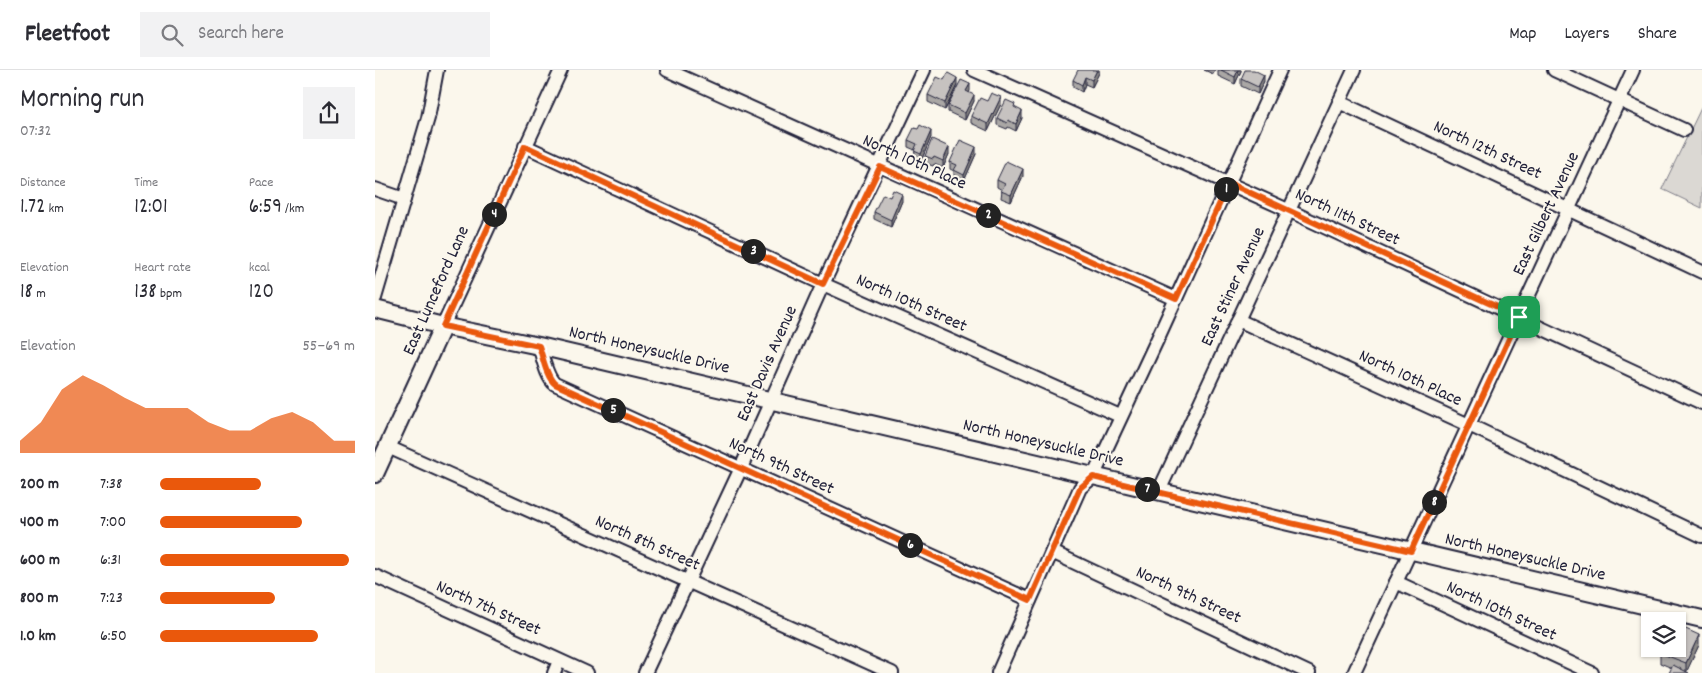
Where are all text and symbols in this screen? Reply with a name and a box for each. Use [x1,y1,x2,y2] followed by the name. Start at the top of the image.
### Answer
[140,12,490,57] search box
[25,18,110,52] text: Fleetfoot
[158,21,186,49] icon: search
[198,21,284,48] text: Search here
[1509,22,1536,47] text: Map
[1564,22,1610,47] text: Layers
[1638,22,1677,47] text: Share
[20,81,144,121] text: Morning run
[303,87,355,139] button: share
[1429,115,1546,187] street label: North 12th Street
[20,120,52,143] text: 07:32
[858,129,970,197] street label: North 10th Place
[1507,148,1587,280] street label: East Gilbert Avenue
[20,173,66,193] text: Distance
[134,173,158,193] text: Time
[249,173,273,193] text: Pace
[1213,176,1239,202] pin: 1
[1225,179,1228,199] text: 1
[1290,183,1404,253] street label: North 11th Street
[20,193,45,223] text: 1.72
[134,193,168,223] text: 12:01
[249,193,282,223] text: 6:59
[45,199,64,219] text: km
[282,199,304,219] text: /km
[481,202,507,226] pin: 4
[975,202,1001,228] pin: 2
[492,204,497,224] text: 4
[985,205,992,225] text: 2
[397,222,477,360] street label: East Lunceford Lane
[1195,223,1273,351] street label: East Stiner Avenue
[741,238,765,264] pin: 3
[750,241,757,261] text: 3
[20,258,69,278] text: Elevation
[134,258,191,278] text: Heart rate
[249,258,270,278] text: kcal
[852,268,971,340] street label: North 10th Street
[20,278,33,308] text: 18
[134,278,157,308] text: 138
[249,278,274,308] text: 120
[33,284,46,304] text: m
[157,284,182,304] text: bpm
[1498,296,1540,338] pin
[731,302,805,426] street label: East Davis Avenue
[1505,303,1533,331] icon: arrive
[566,320,732,382] street label: North Honeysuckle Drive
[20,335,76,358] text: Elevation
[302,335,355,358] text: 55–69 m
[1354,344,1466,414] street label: North 10th Place
[601,398,625,422] pin: 5
[610,400,617,420] text: 5
[960,413,1126,475] street label: North Honeysuckle Drive
[724,432,838,502] street label: North 9th Street
[20,473,59,496] text: 200 m
[100,473,122,496] text: 7:38
[1135,476,1159,502] pin: 7
[1145,479,1150,499] text: 7
[1421,490,1447,514] pin: 8
[1432,492,1437,512] text: 8
[591,510,704,578] street label: North 8th Street
[20,511,59,534] text: 400 m
[100,511,126,534] text: 7:00
[1442,527,1608,589] street label: North Honeysuckle Drive
[897,532,923,558] pin: 6
[907,535,914,555] text: 6
[20,549,60,572] text: 600 m
[100,549,121,572] text: 6:31
[1131,561,1245,631] street label: North 9th Street
[432,575,545,643] street label: North 7th Street
[1442,576,1561,649] street label: North 10th Street
[20,587,59,610] text: 800 m
[100,587,123,610] text: 7:23
[1641,612,1686,657] map controls
[1641,612,1686,657] button: layers
[20,625,56,648] text: 1.0 km
[100,625,127,648] text: 6:50

